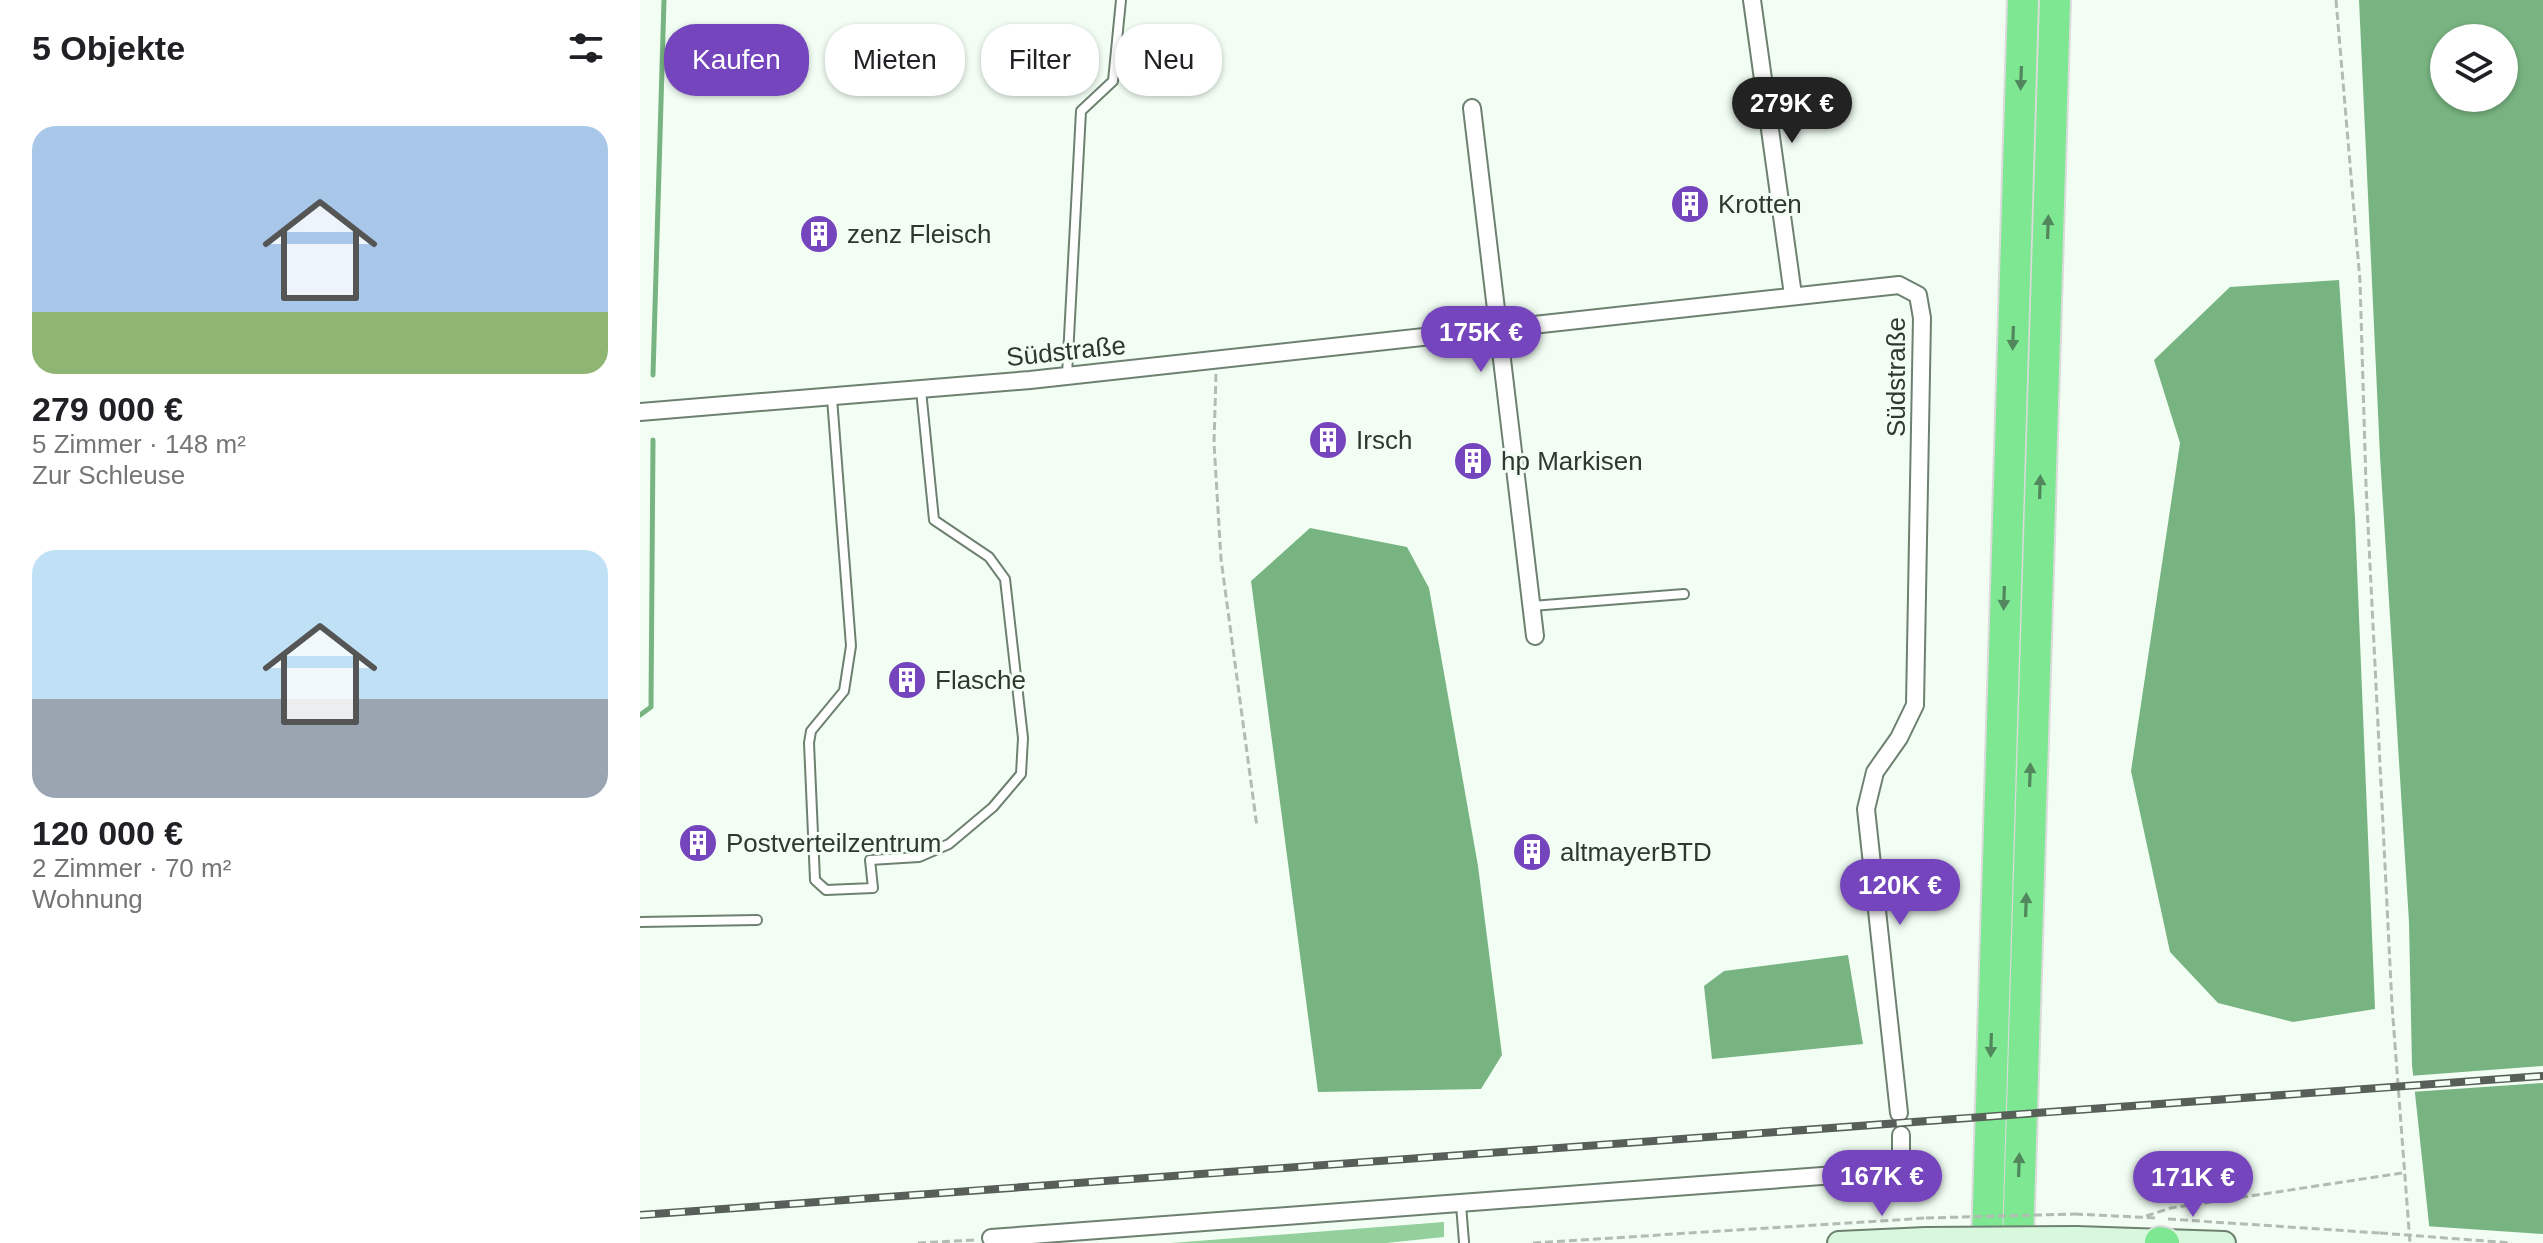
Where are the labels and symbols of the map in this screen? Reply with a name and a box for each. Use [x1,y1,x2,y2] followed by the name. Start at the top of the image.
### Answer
[2014,66,2027,91] one-way arrow
[1727,77,1857,145] pin: 279K €
[1669,183,1711,225] building icon: Krotten
[1718,189,1802,219] place label: Krotten
[798,213,840,255] building icon: zenz Fleisch
[2041,214,2054,239] one-way arrow
[847,219,992,249] place label: zenz Fleisch
[1416,306,1546,374] pin: 175K €
[1881,317,1911,437] street label: Südstraße
[2007,326,2020,351] one-way arrow
[1005,330,1127,372] street label: Südstraße
[1307,419,1349,461] building icon: Irsch
[1356,425,1412,455] place label: Irsch
[1452,440,1494,482] building icon: hp Markisen
[1501,446,1643,476] place label: hp Markisen
[2033,474,2046,499] one-way arrow
[1998,586,2011,611] one-way arrow
[886,659,928,701] building icon: Flasche
[935,665,1026,695] place label: Flasche
[2023,762,2036,787] one-way arrow
[677,822,719,864] building icon: Postverteilzentrum
[726,828,941,858] place label: Postverteilzentrum
[1511,831,1553,873] building icon: altmayerBTD
[1560,837,1712,867] place label: altmayerBTD
[1835,859,1965,927] pin: 120K €
[2020,892,2032,917] one-way arrow
[1985,1033,1997,1058] one-way arrow
[1817,1150,1947,1218] pin: 167K €
[2128,1151,2258,1219] pin: 171K €
[2012,1152,2025,1177] one-way arrow

